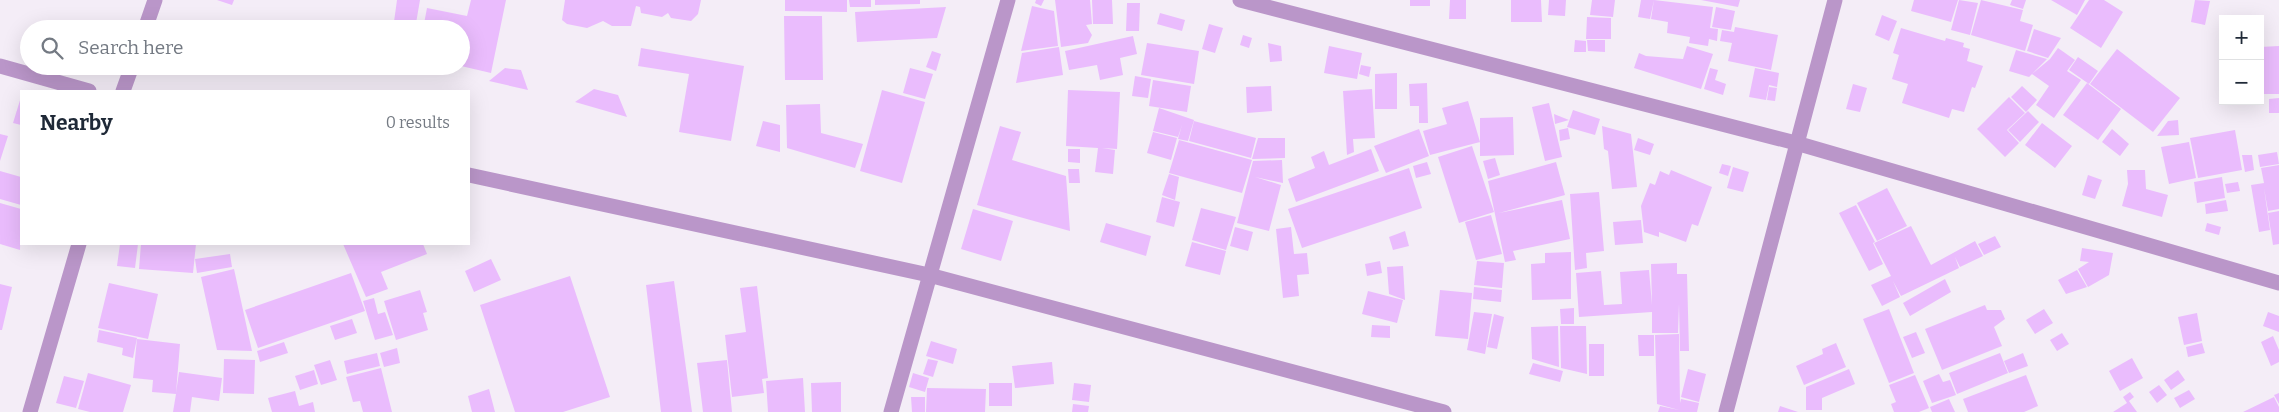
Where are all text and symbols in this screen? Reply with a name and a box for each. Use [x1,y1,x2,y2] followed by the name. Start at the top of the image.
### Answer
[2219,15,2264,105] map controls
[2219,15,2264,60] button: +
[20,20,470,75] search box
[38,34,66,62] icon: search
[78,36,183,59] text: Search here
[2219,60,2264,105] button: −
[40,110,113,136] text: Nearby
[386,113,450,132] text: 0 results

